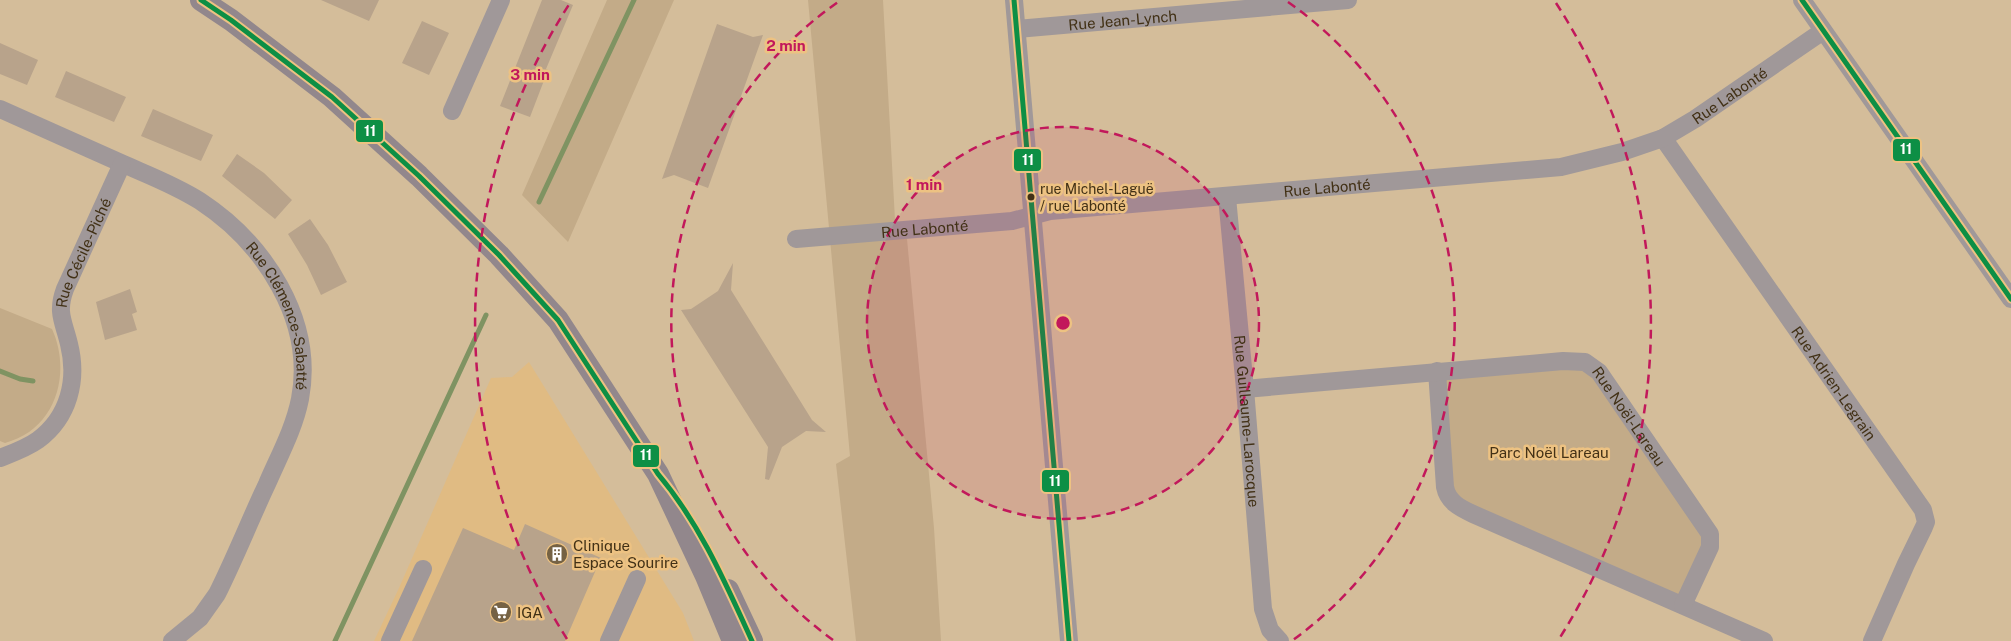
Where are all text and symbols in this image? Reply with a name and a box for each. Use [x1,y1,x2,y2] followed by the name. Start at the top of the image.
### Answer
[1067,7,1178,33] street label: Rue Jean-Lynch
[766,37,806,54] text: 2 min
[1689,64,1770,127] street label: Rue Labonté
[510,66,550,83] text: 3 min
[355,119,384,143] line badge: 11
[364,123,376,139] text: 11
[1892,138,1921,162] line badge: 11
[1900,141,1912,157] text: 11
[1013,148,1042,172] line badge: 11
[1022,152,1034,168] text: 11
[1283,175,1371,199] street label: Rue Labonté
[906,176,942,193] text: 1 min
[1040,181,1154,214] place label: rue Michel-Laguë / rue Labonté
[1026,192,1036,202] marker: rue Michel-Laguë / rue Labonté
[52,195,114,309] street label: Rue Cécile-Piché
[880,216,969,240] street label: Rue Labonté
[243,238,311,391] street label: Rue Clémence-Sabatté
[1054,314,1072,332] centre of rings
[1789,323,1880,443] street label: Rue Adrien-Legrain
[1231,334,1263,508] street label: Rue Guillaume-Larocque
[1589,363,1669,469] street label: Rue Noël-Lareau
[632,444,660,468] line badge: 11
[1489,444,1609,461] park label: Parc Noël Lareau
[640,447,652,463] text: 11
[1041,469,1070,493] line badge: 11
[1049,473,1061,489] text: 11
[573,537,678,571] place label: Clinique Espace Sourire
[545,542,569,566] building icon: Clinique Espace Sourire
[489,600,513,624] supermarket icon: IGA
[517,604,543,621] place label: IGA

